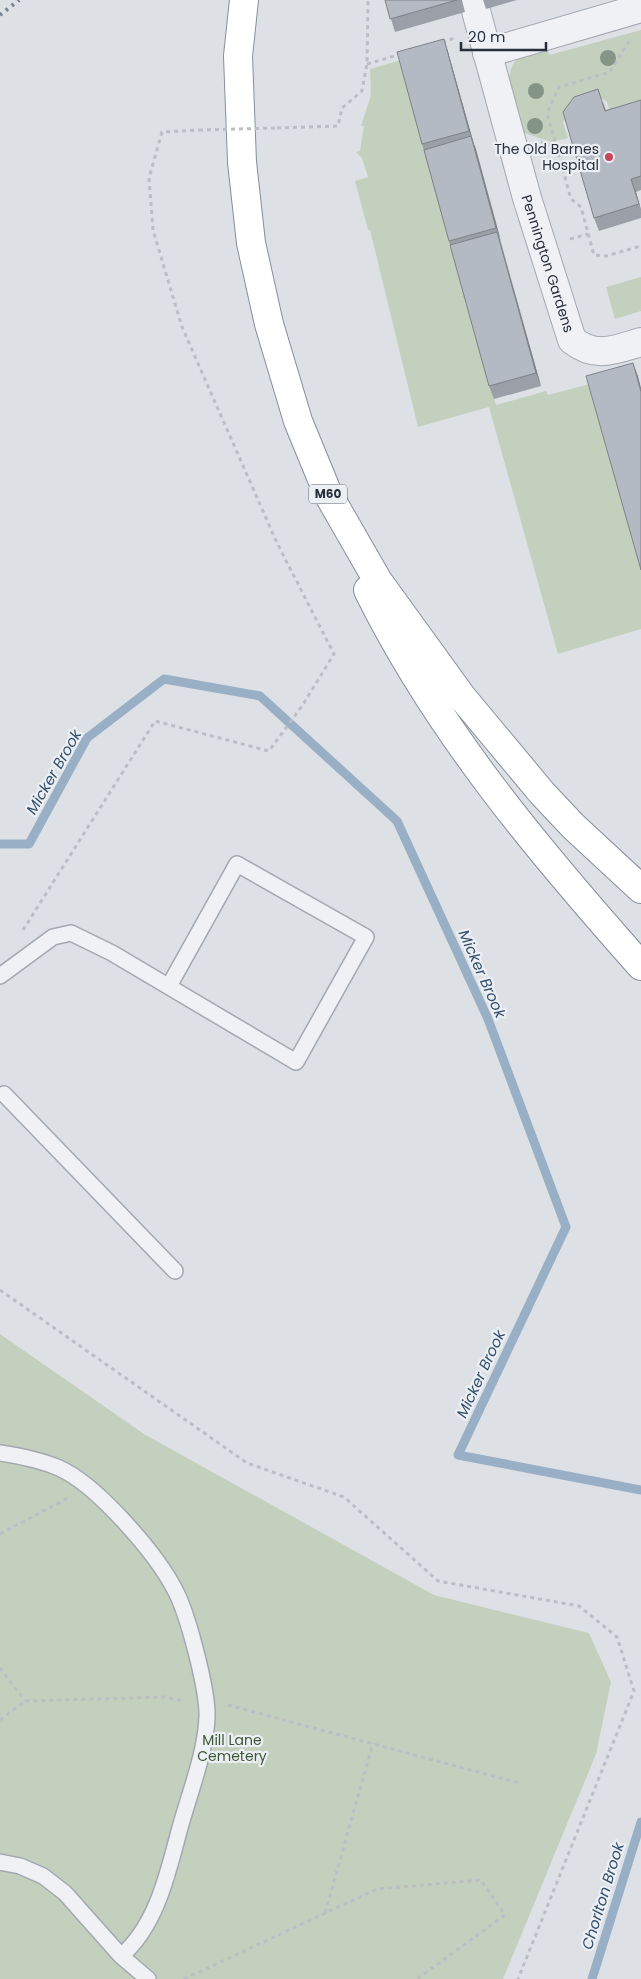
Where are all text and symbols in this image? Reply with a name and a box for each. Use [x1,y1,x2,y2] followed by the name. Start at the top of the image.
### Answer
[461,20,546,52] scale bar
[468,26,506,47] text: 20 m
[494,139,599,175] place label: The Old Barnes Hospital
[603,151,615,163] marker: The Old Barnes Hospital
[517,192,579,335] street label: Pennington Gardens
[309,484,347,504] road number: M60
[21,724,87,818] water label: Micker Brook
[454,926,512,1022] water label: Micker Brook
[451,1325,511,1421] water label: Micker Brook
[197,1730,267,1766] park label: Mill Lane Cemetery
[576,1839,629,1952] water label: Chorlton Brook

